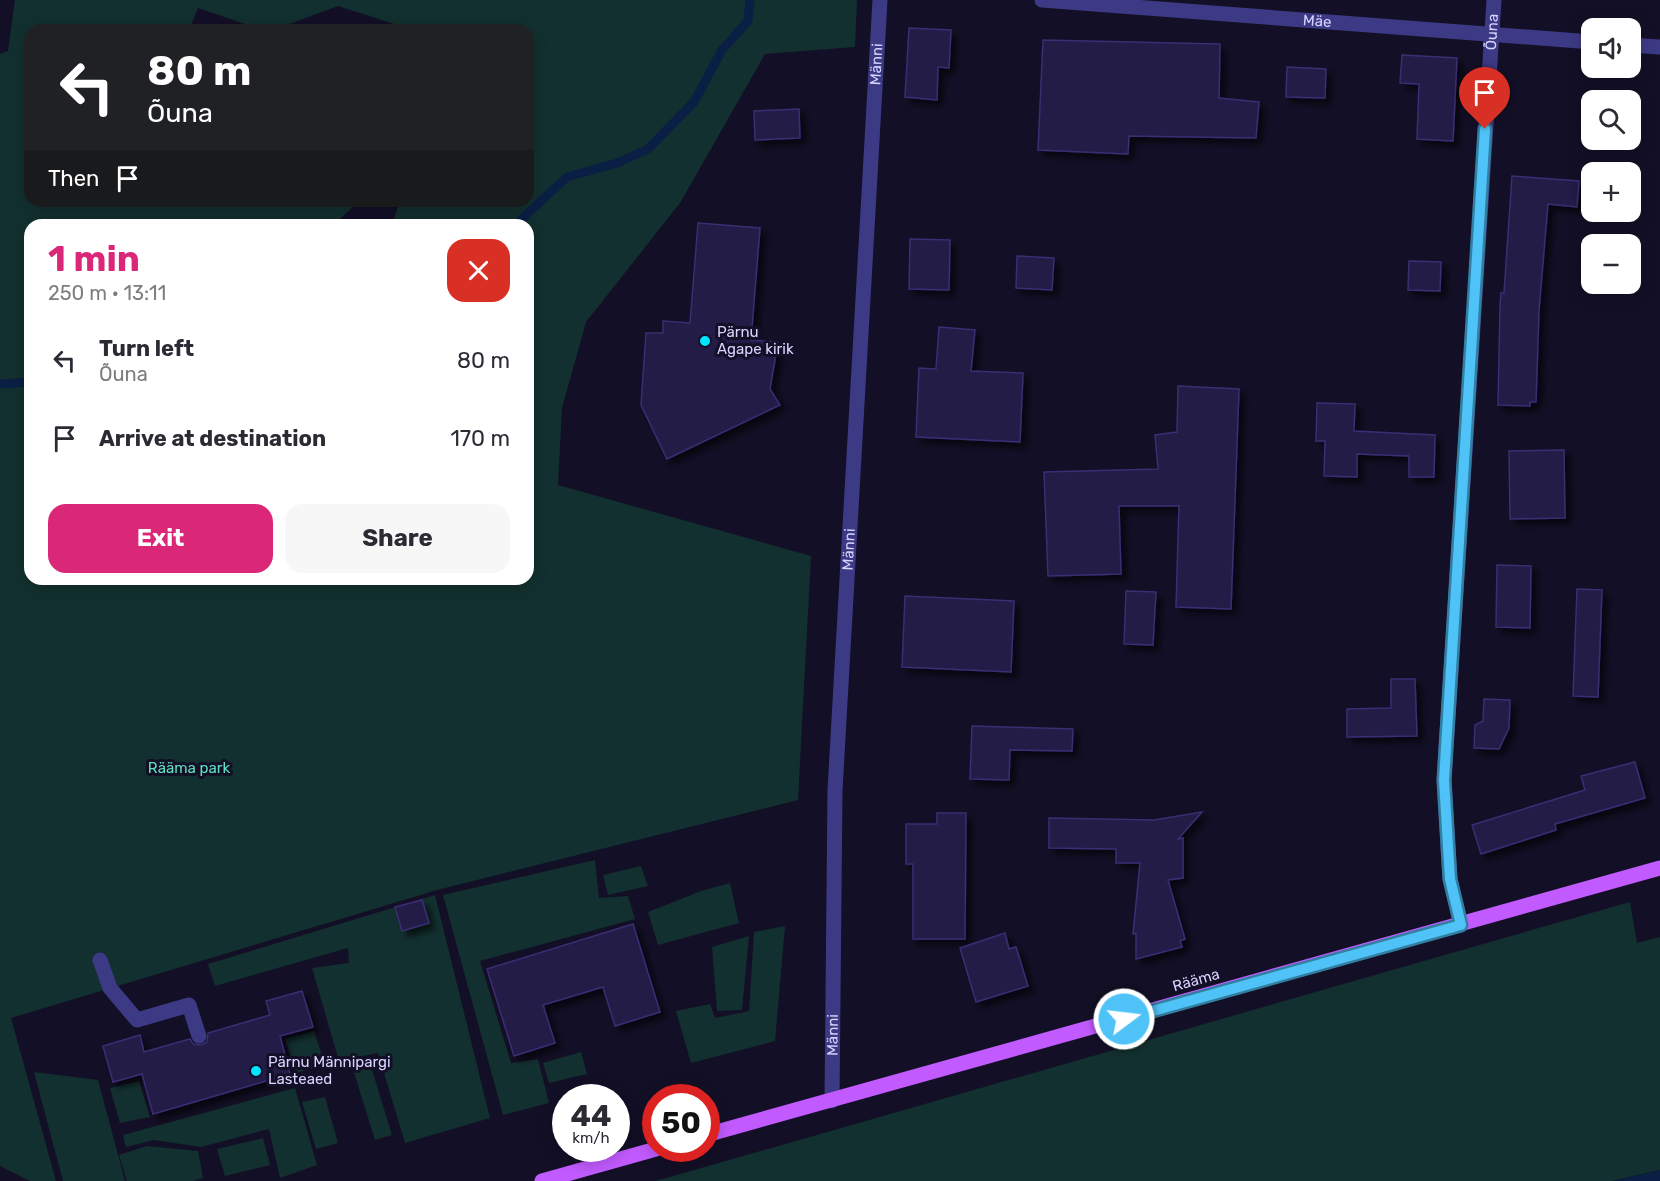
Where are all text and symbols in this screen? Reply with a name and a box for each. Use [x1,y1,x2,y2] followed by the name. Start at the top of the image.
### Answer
[1302,11,1332,31] street label: Mäe
[1482,13,1502,51] street label: Õuna
[1581,18,1641,294] map controls
[1581,18,1641,78] button: sound
[866,43,887,86] street label: Männi
[147,46,251,96] text: 80 m
[48,48,126,126] icon: left
[1459,67,1510,129] pin
[1468,76,1501,109] icon: arrive
[1581,90,1641,150] button: search
[147,97,213,129] text: Õuna
[111,162,144,195] icon: arrive
[1581,162,1641,222] button: +
[48,165,99,192] text: Then
[1581,234,1641,294] button: −
[48,237,140,280] text: 1 min
[447,239,510,302] button: close
[48,281,166,305] text: 250 m · 13:11
[717,323,794,358] place label: Pärnu Agape kirik
[698,334,712,348] marker: Pärnu Agape kirik
[99,335,194,362] text: Turn left
[48,344,81,377] icon: left
[457,347,510,374] text: 80 m
[99,362,148,386] text: Õuna
[48,422,81,455] icon: arrive
[99,425,326,452] text: Arrive at destination
[450,425,510,452] text: 170 m
[48,504,273,573] button: Exit
[285,504,510,573] button: Share
[839,528,859,571] street label: Männi
[148,759,230,777] park label: Rääma park
[1170,965,1222,995] street label: Rääma
[1092,987,1156,1051] position arrow
[823,1014,842,1056] street label: Männi
[268,1053,391,1088] place label: Pärnu Männipargi Lasteaed
[249,1064,263,1078] marker: Pärnu Männipargi Lasteaed
[642,1084,720,1162] speed limit sign: 50
[571,1098,611,1134] text: 44
[572,1129,610,1147] text: km/h

